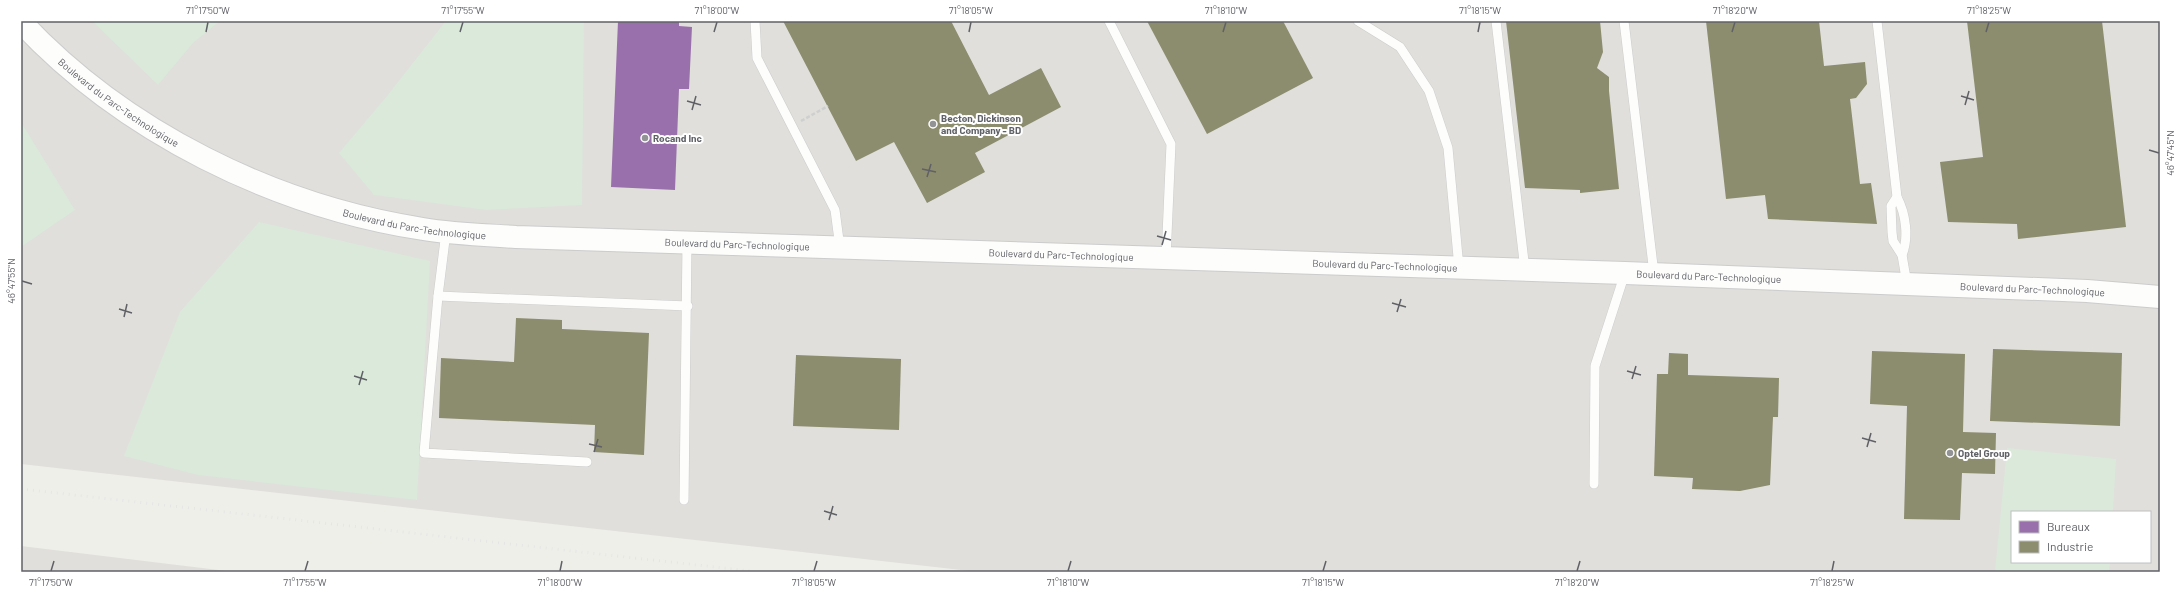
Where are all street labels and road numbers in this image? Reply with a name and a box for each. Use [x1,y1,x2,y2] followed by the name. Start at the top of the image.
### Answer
[56,55,181,149] street label: Boulevard du Parc-Technologique
[342,206,486,241] street label: Boulevard du Parc-Technologique
[665,236,810,253] street label: Boulevard du Parc-Technologique
[988,246,1134,263] street label: Boulevard du Parc-Technologique
[1312,257,1458,274] street label: Boulevard du Parc-Technologique
[1636,267,1782,285] street label: Boulevard du Parc-Technologique
[1960,280,2105,298] street label: Boulevard du Parc-Technologique

